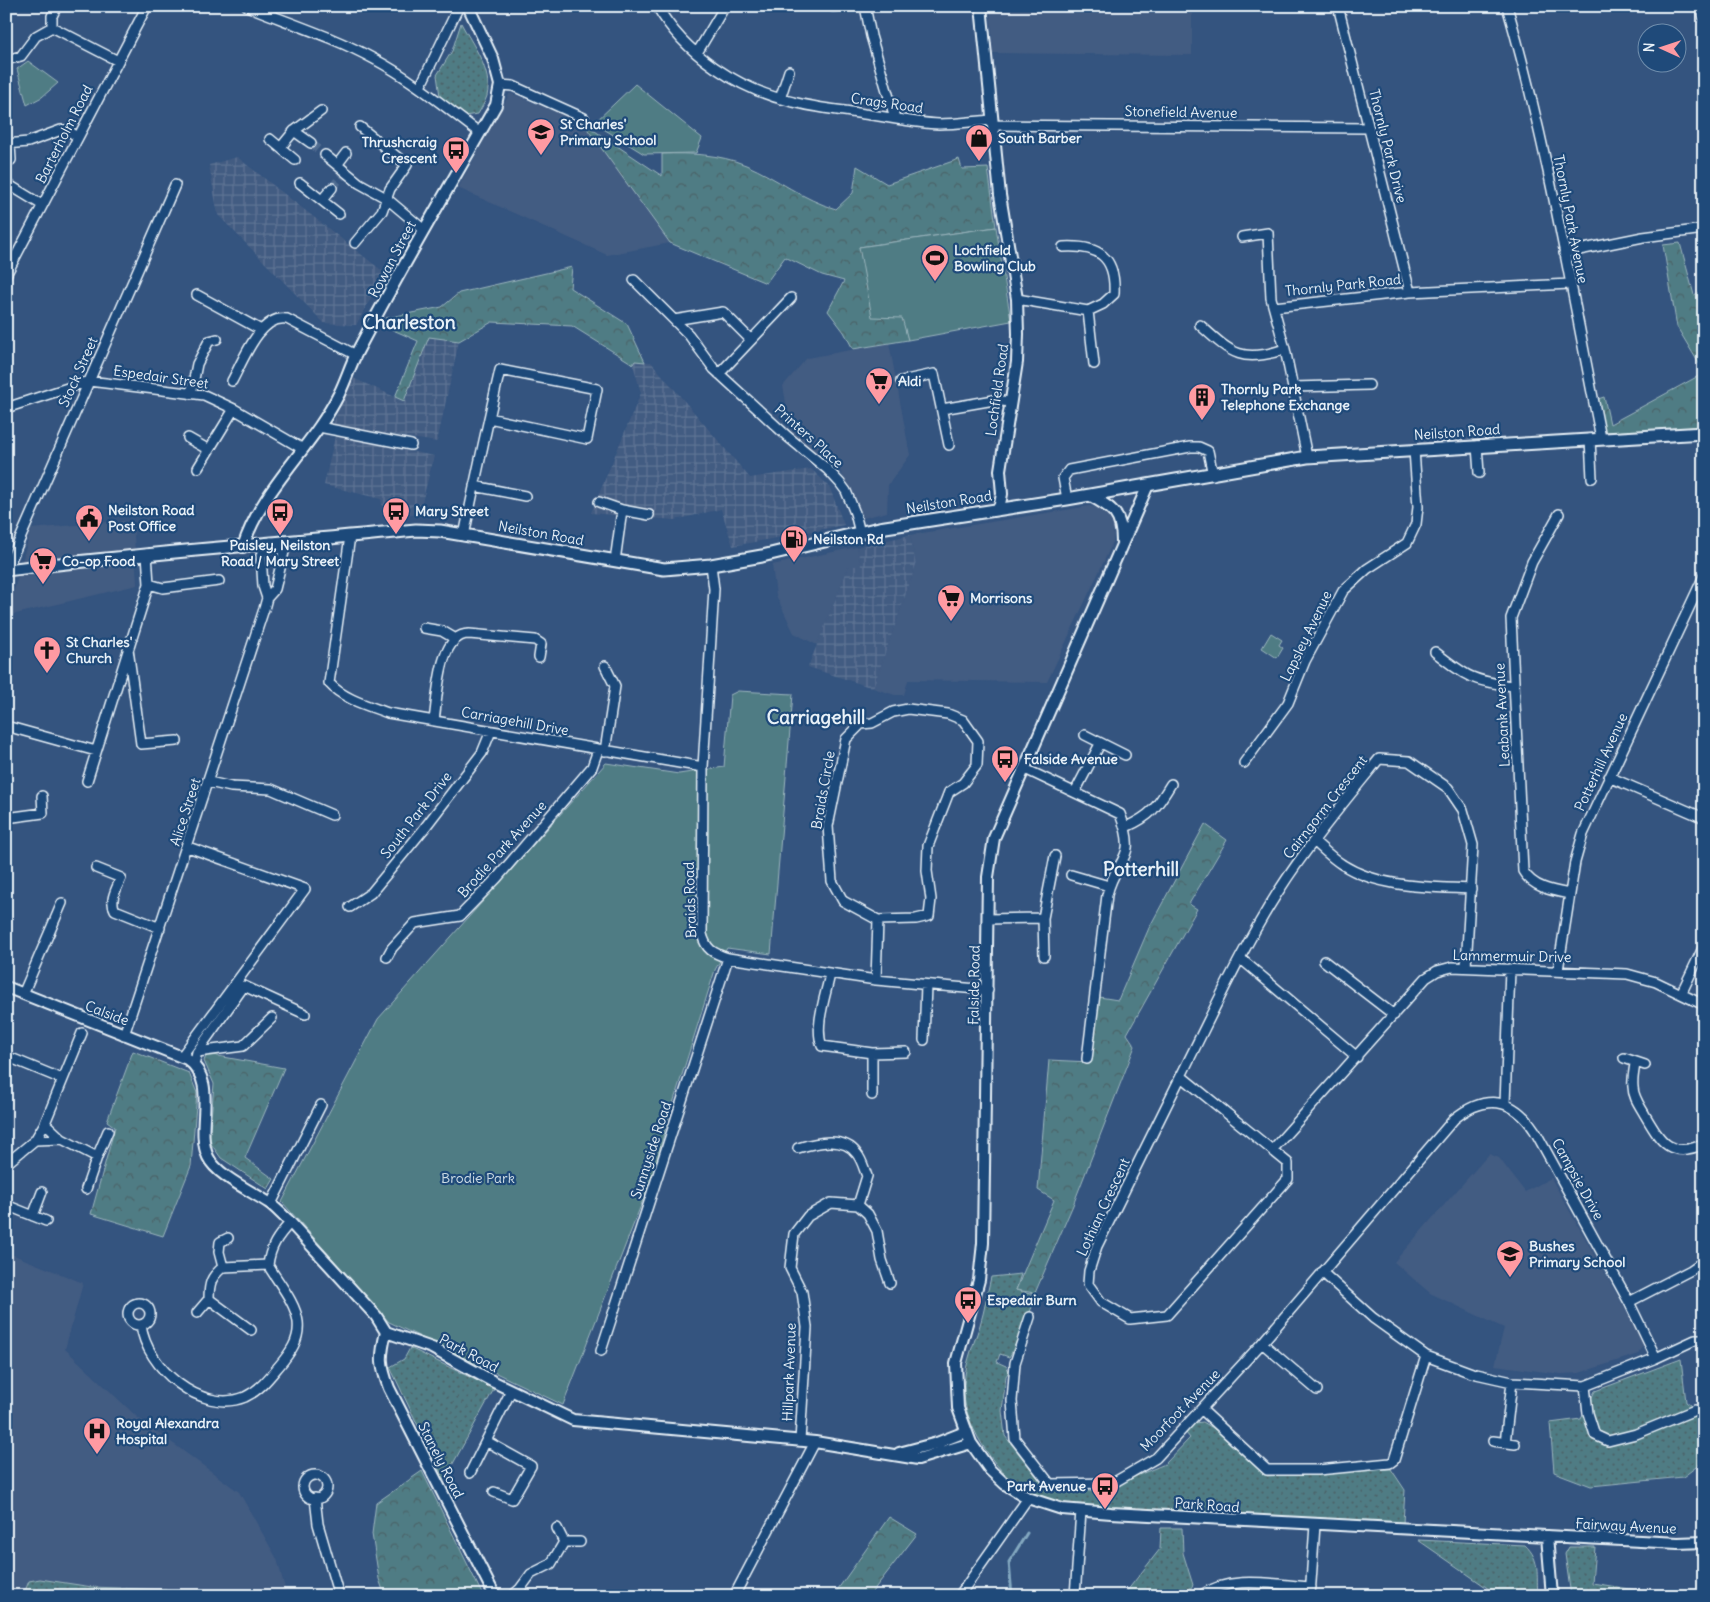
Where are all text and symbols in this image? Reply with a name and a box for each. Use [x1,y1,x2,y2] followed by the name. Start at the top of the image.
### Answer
[1638,22,1688,72] north arrow
[1640,42,1658,53] text: N
[31,82,97,186] street label: Barterholm Road
[1365,87,1411,205] street label: Thornly Park Drive
[850,89,924,117] street label: Crags Road
[1125,102,1237,122] street label: Stonefield Avenue
[560,115,656,149] place label: St Charles' Primary School
[526,117,556,156] school or university icon: St Charles' Primary School
[964,123,994,162] shop icon: South Barber
[998,129,1082,147] place label: South Barber
[362,133,437,167] place label: Thrushcraig Crescent
[441,135,471,174] bus stop icon: Thrushcraig Crescent
[1550,153,1592,285] street label: Thornly Park Avenue
[364,217,420,301] street label: Rowan Street
[954,241,1036,275] place label: Lochfield Bowling Club
[920,243,950,282] sports icon: Lochfield Bowling Club
[1284,270,1402,300] street label: Thornly Park Road
[362,310,456,334] district label: Charleston
[55,334,102,410] street label: Stock Street
[982,343,1012,437] street label: Lochfield Road
[112,361,210,393] street label: Espedair Street
[864,366,894,405] supermarket icon: Aldi
[898,372,922,390] place label: Aldi
[1221,380,1350,414] place label: Thornly Park Telephone Exchange
[1187,382,1217,421] building icon: Thornly Park Telephone Exchange
[771,400,847,472] street label: Printers Place
[1413,420,1501,444] street label: Neilston Road
[905,486,993,518] street label: Neilston Road
[381,496,411,535] bus stop icon: Mary Street
[265,497,295,536] bus stop icon: Paisley, Neilston Road / Mary Street
[108,501,195,535] place label: Neilston Road Post Office
[415,502,489,520] place label: Mary Street
[74,503,104,542] public building icon: Neilston Road Post Office
[497,517,585,549] street label: Neilston Road
[779,524,809,563] fuel station icon: Neilston Rd
[813,530,885,548] place label: Neilston Rd
[221,536,339,570] place label: Paisley, Neilston Road / Mary Street
[28,546,58,585] supermarket icon: Co-op Food
[62,552,136,570] place label: Co-op Food
[936,583,966,622] supermarket icon: Morrisons
[1276,588,1336,684] street label: Lapsley Avenue
[970,589,1033,607] place label: Morrisons
[66,633,133,667] place label: St Charles' Church
[32,635,62,674] church icon: St Charles' Church
[1490,663,1514,767] street label: Leabank Avenue
[460,703,570,739] street label: Carriagehill Drive
[767,705,865,729] district label: Carriagehill
[1570,710,1632,814] street label: Potterhill Avenue
[990,744,1020,783] bus stop icon: Falside Avenue
[807,749,839,831] street label: Braids Circle
[1024,750,1118,768] place label: Falside Avenue
[1279,751,1371,862] street label: Cairngorm Crescent
[376,768,456,862] street label: South Park Drive
[166,775,205,848] street label: Alice Street
[454,797,550,901] street label: Brodie Park Avenue
[1103,857,1179,881] district label: Potterhill
[680,861,700,939] street label: Braids Road
[964,945,984,1025] street label: Falside Road
[1452,946,1572,966] street label: Lammermuir Drive
[83,996,131,1030] street label: Calside
[627,1099,675,1201] street label: Sunnyside Road
[1548,1135,1608,1223] street label: Campsie Drive
[1072,1155,1134,1259] street label: Lothian Crescent
[441,1169,515,1187] park label: Brodie Park
[1529,1237,1625,1271] place label: Bushes Primary School
[1495,1239,1525,1278] school or university icon: Bushes Primary School
[953,1285,983,1324] bus stop icon: Espedair Burn
[987,1291,1077,1309] place label: Espedair Burn
[778,1322,800,1422] street label: Hillpark Avenue
[436,1330,502,1376] street label: Park Road
[1136,1365,1224,1455] street label: Moorfoot Avenue
[116,1414,219,1448] place label: Royal Alexandra Hospital
[82,1416,112,1455] hospital icon: Royal Alexandra Hospital
[414,1419,468,1501] street label: Stanely Road
[1090,1471,1120,1510] bus stop icon: Park Avenue
[1007,1477,1086,1495] place label: Park Avenue
[1174,1494,1240,1516] street label: Park Road
[1575,1514,1677,1538] street label: Fairway Avenue

